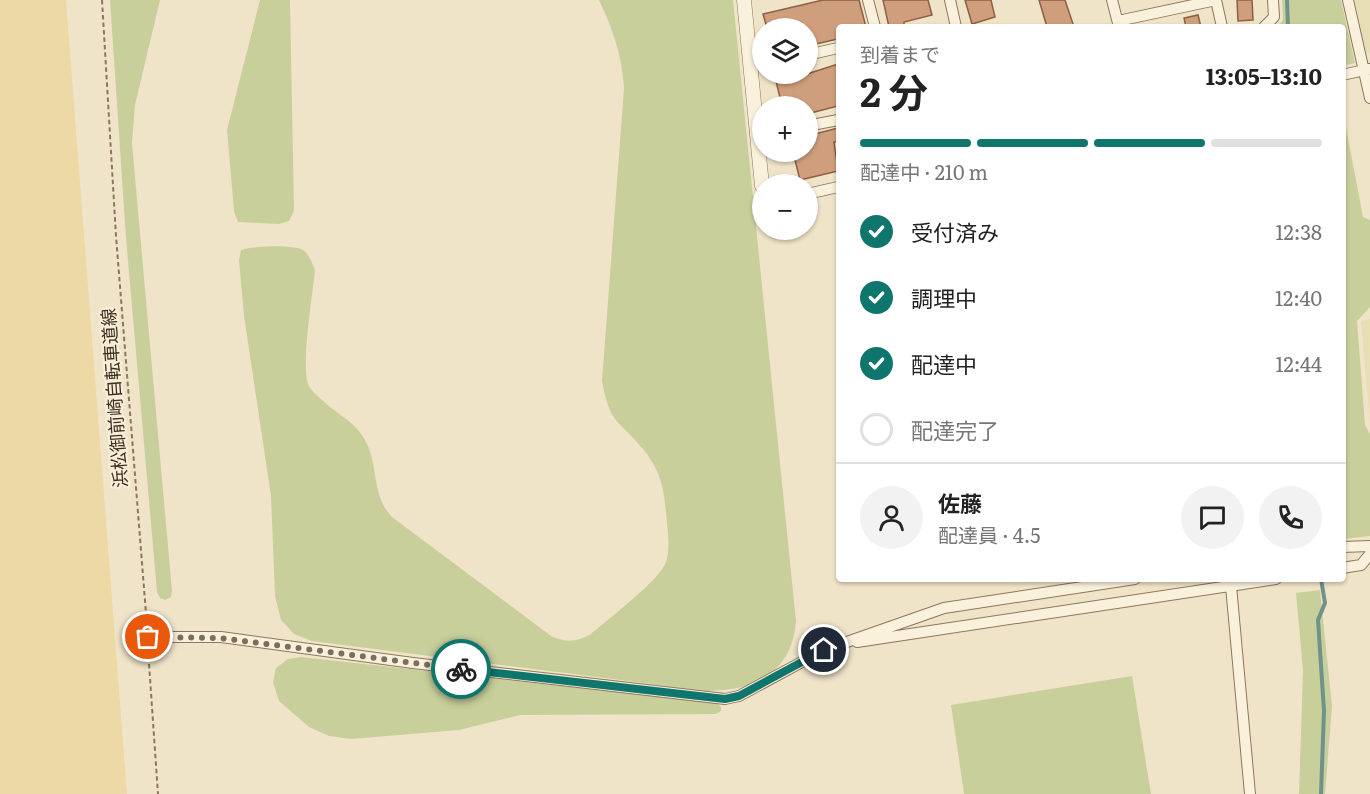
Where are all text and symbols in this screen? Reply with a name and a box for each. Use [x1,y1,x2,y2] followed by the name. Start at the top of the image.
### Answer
[752,18,818,240] map controls
[752,18,818,84] button: layers
[860,38,940,68] text: 到着まで
[1206,59,1322,92] text: 13:05–13:10
[860,61,928,119] text: 2 分
[752,96,818,162] button: +
[860,156,988,186] text: 配達中 · 210 m
[752,174,818,240] button: −
[860,215,893,248] icon: check
[911,215,999,248] text: 受付済み
[1275,216,1322,246] text: 12:38
[860,281,893,314] icon: check
[911,281,977,314] text: 調理中
[1275,282,1322,312] text: 12:40
[94,307,133,489] street label: 浜松御前崎自転車道線
[860,347,893,380] icon: check
[911,347,977,380] text: 配達中
[1275,348,1322,378] text: 12:44
[911,413,999,446] text: 配達完了
[860,486,923,549] button: person
[938,486,982,519] text: 佐藤
[1181,486,1244,549] button: chat
[1259,486,1322,549] button: phone
[938,519,1041,549] text: 配達員 · 4.5
[122,611,173,662] pin
[131,620,164,653] icon: bag
[798,624,849,675] pin
[807,633,840,666] icon: home
[431,639,491,699] courier
[445,653,478,686] icon: bike

